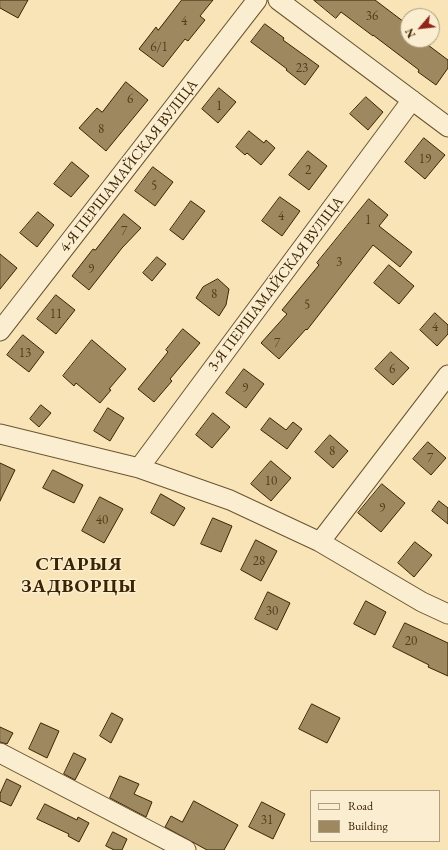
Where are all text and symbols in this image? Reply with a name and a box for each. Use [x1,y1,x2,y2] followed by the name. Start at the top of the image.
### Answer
[366,8,378,24] house number: 36
[400,8,440,48] north arrow
[181,13,187,29] house number: 4
[402,26,419,40] text: N
[150,39,168,55] house number: 6/1
[296,60,308,76] house number: 23
[56,76,202,256] street label: 4-Я ПЕРШАМАЙСКАЯ ВУЛІЦА
[127,91,133,107] house number: 6
[216,98,222,114] house number: 1
[98,121,104,137] house number: 8
[419,151,431,167] house number: 19
[305,162,311,178] house number: 2
[151,178,157,194] house number: 5
[204,193,348,375] street label: 3-Я ПЕРШАМАЙСКАЯ ВУЛІЦА
[278,208,284,224] house number: 4
[365,212,371,228] house number: 1
[121,223,127,239] house number: 7
[336,254,342,270] house number: 3
[88,261,94,277] house number: 9
[211,286,217,302] house number: 8
[304,297,310,313] house number: 5
[50,306,62,322] house number: 11
[432,319,438,335] house number: 4
[274,335,280,351] house number: 7
[19,345,31,361] house number: 13
[389,361,395,377] house number: 6
[242,380,248,396] house number: 9
[329,443,335,459] house number: 8
[427,450,433,466] house number: 7
[265,473,277,489] house number: 10
[379,500,385,516] house number: 9
[96,512,108,528] house number: 40
[253,553,265,569] house number: 28
[21,554,137,598] district label: СТАРЫЯ ЗАДВОРЦЫ
[266,603,278,619] house number: 30
[405,633,417,649] house number: 20
[310,790,440,842] legend
[348,798,373,814] text: Road
[261,812,273,828] house number: 31
[348,818,388,834] text: Building

